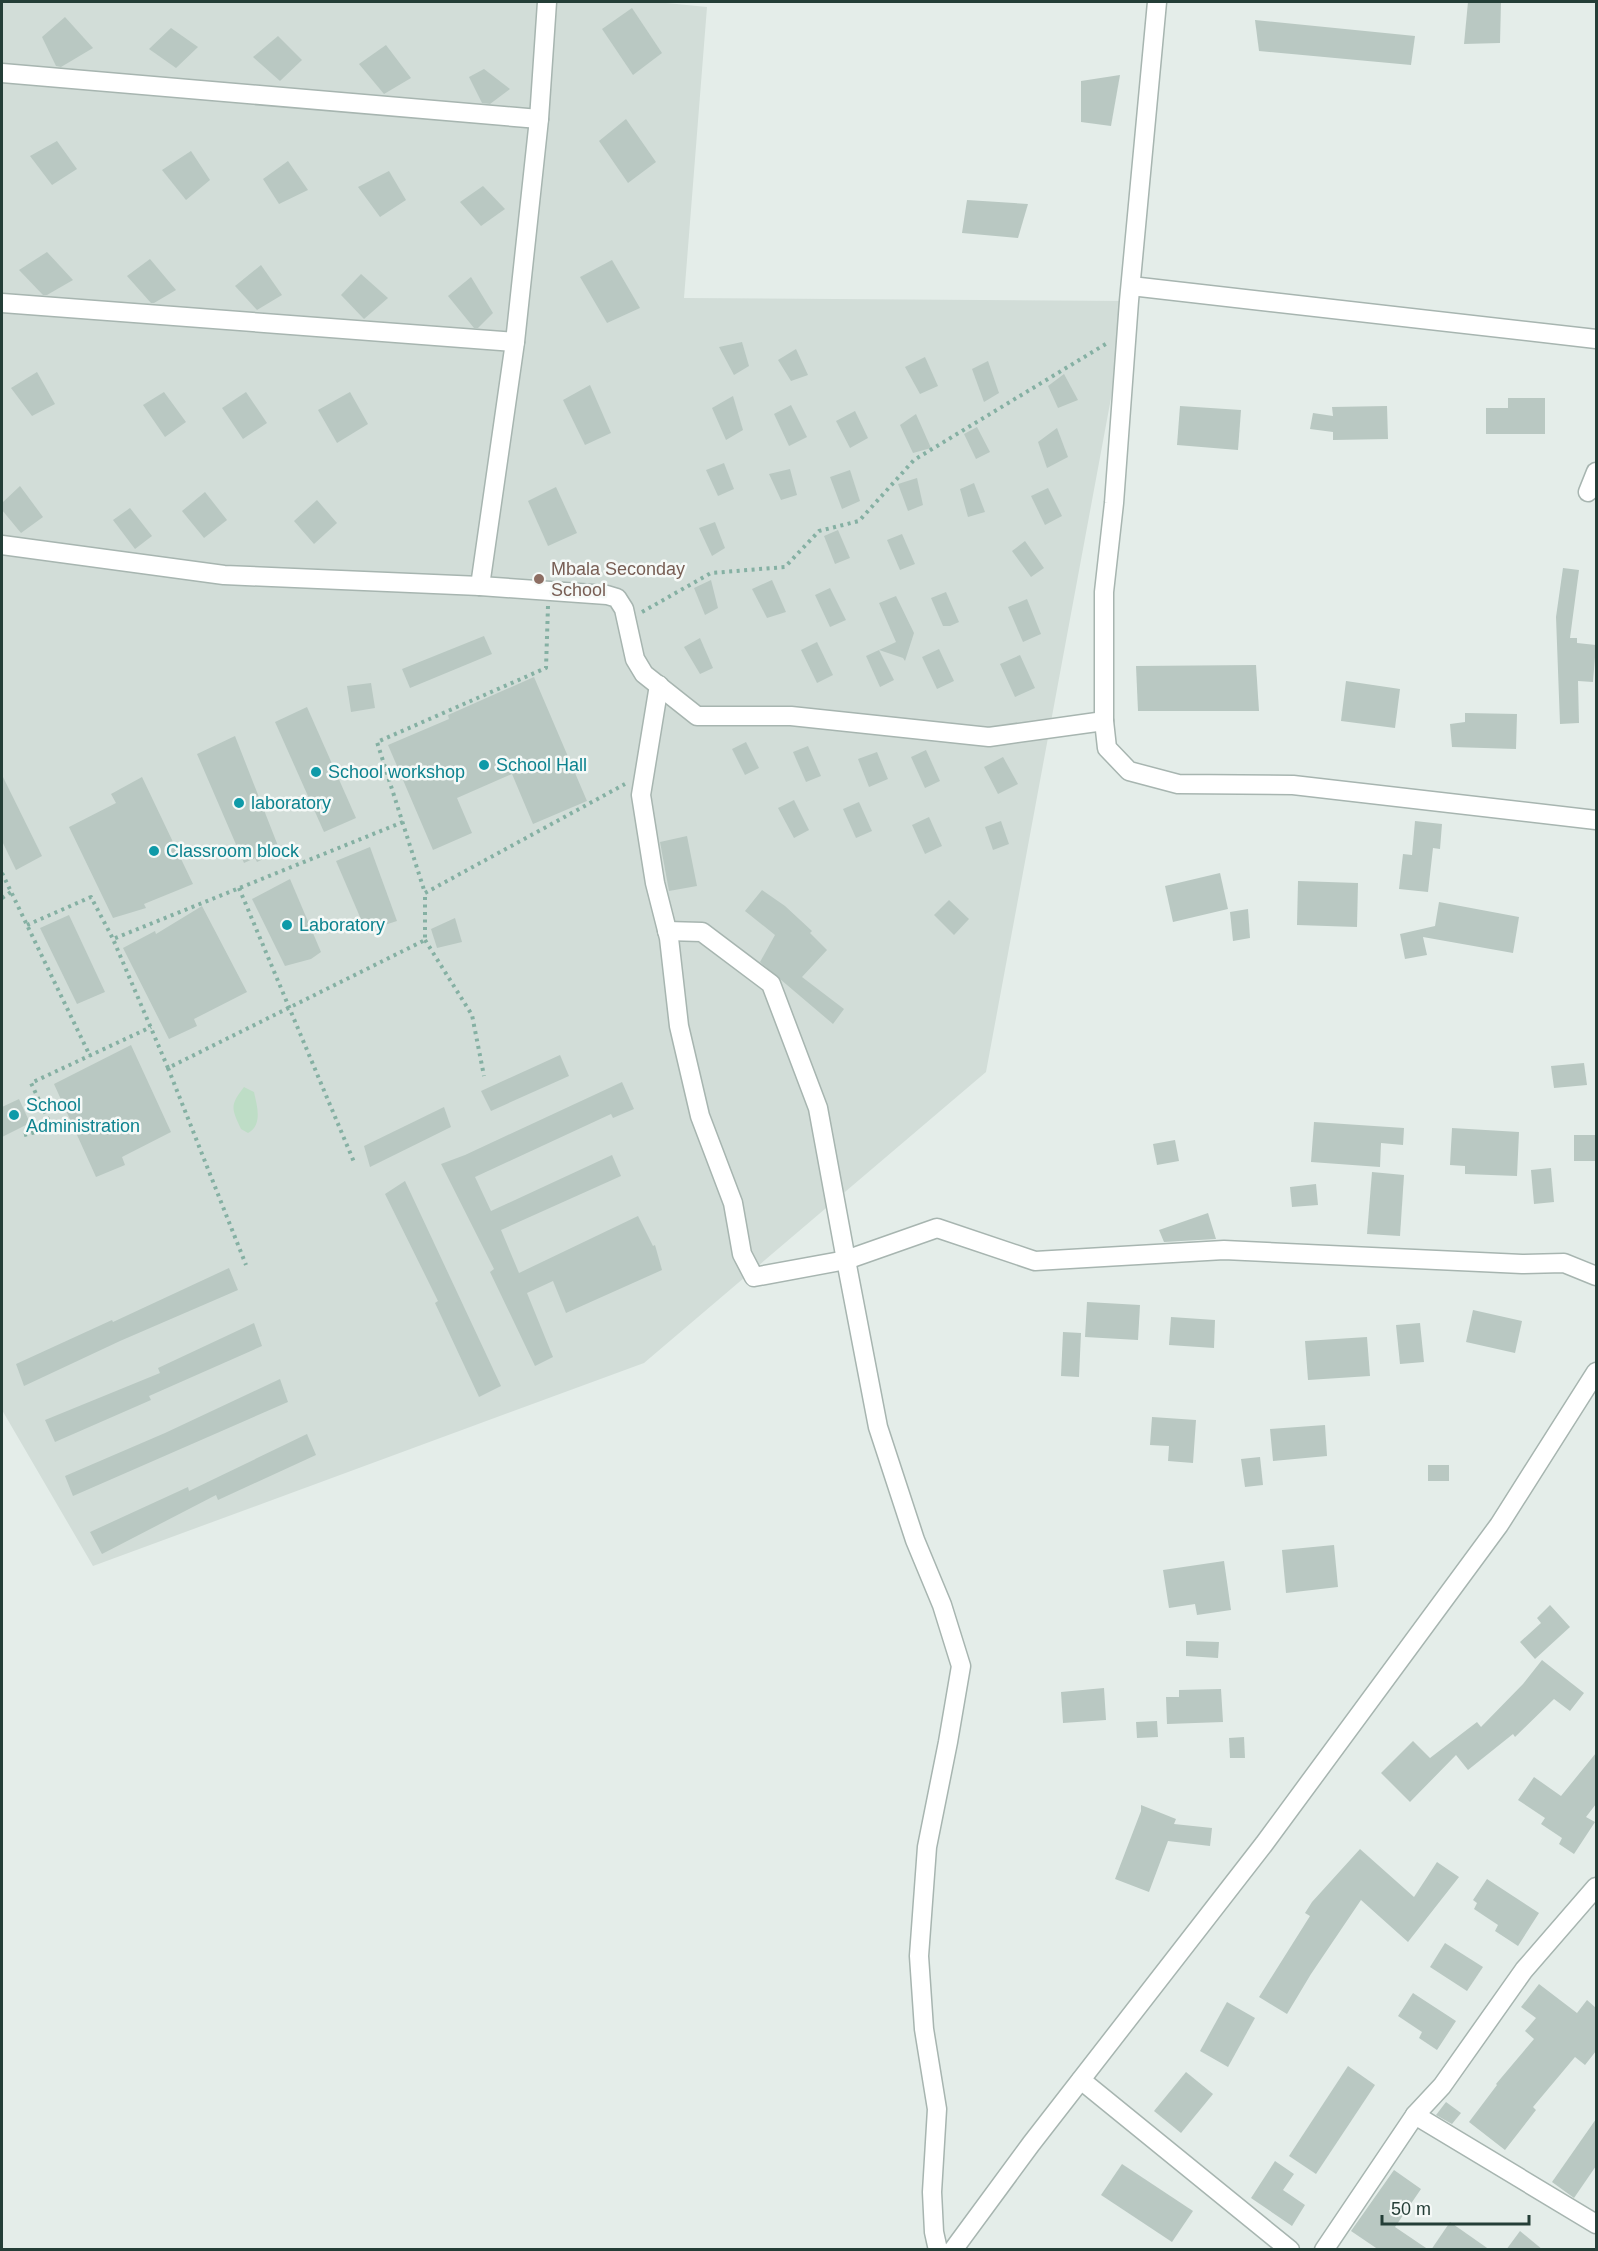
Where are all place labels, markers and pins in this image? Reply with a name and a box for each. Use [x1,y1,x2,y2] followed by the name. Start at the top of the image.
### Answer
[551,559,685,600] place label: Mbala Seconday School
[532,572,546,586] marker: Mbala Seconday School
[496,755,587,775] place label: School Hall
[477,758,491,772] marker: School Hall
[328,762,465,782] place label: School workshop
[309,765,323,779] marker: School workshop
[251,793,331,813] place label: laboratory
[232,796,246,810] marker: laboratory
[166,841,300,861] place label: Classroom block
[147,844,161,858] marker: Classroom block
[299,915,385,935] place label: Laboratory
[280,918,294,932] marker: Laboratory
[26,1095,140,1136] place label: School Administration
[7,1108,21,1122] marker: School Administration

